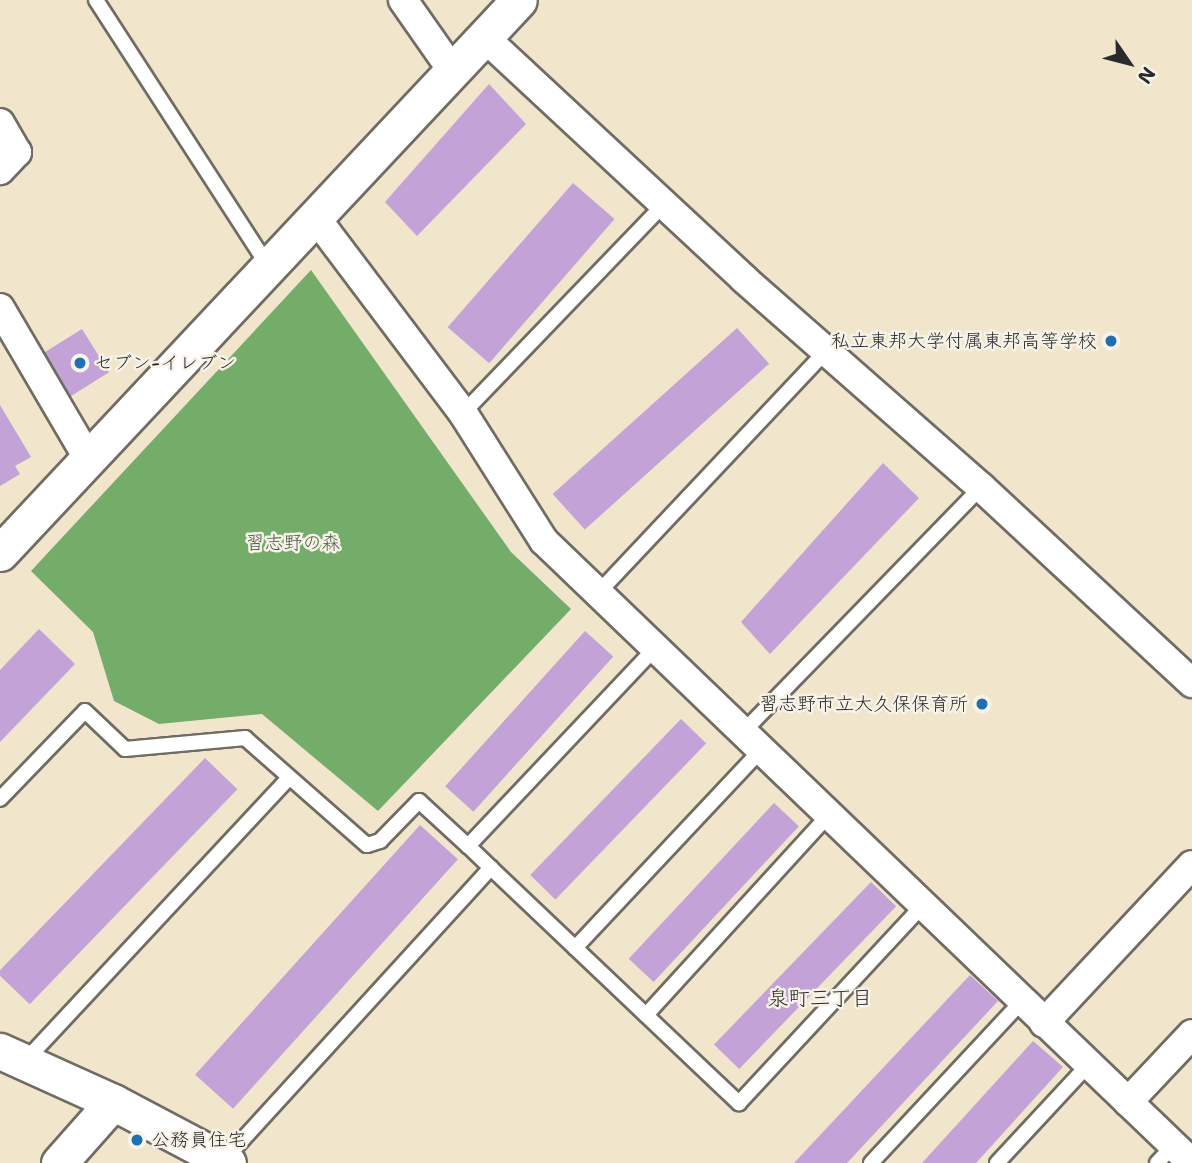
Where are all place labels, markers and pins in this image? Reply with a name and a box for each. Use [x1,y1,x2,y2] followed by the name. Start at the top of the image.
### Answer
[831,330,1097,352] place label: 私立東邦大学付属東邦高等学校
[1103,333,1119,349] marker: 私立東邦大学付属東邦高等学校
[94,352,236,374] place label: セブン-イレブン
[72,355,88,371] marker: セブン-イレブン
[759,693,968,715] place label: 習志野市立大久保保育所
[974,696,990,712] marker: 習志野市立大久保保育所
[151,1129,246,1151] place label: 公務員住宅
[129,1132,145,1148] marker: 公務員住宅

